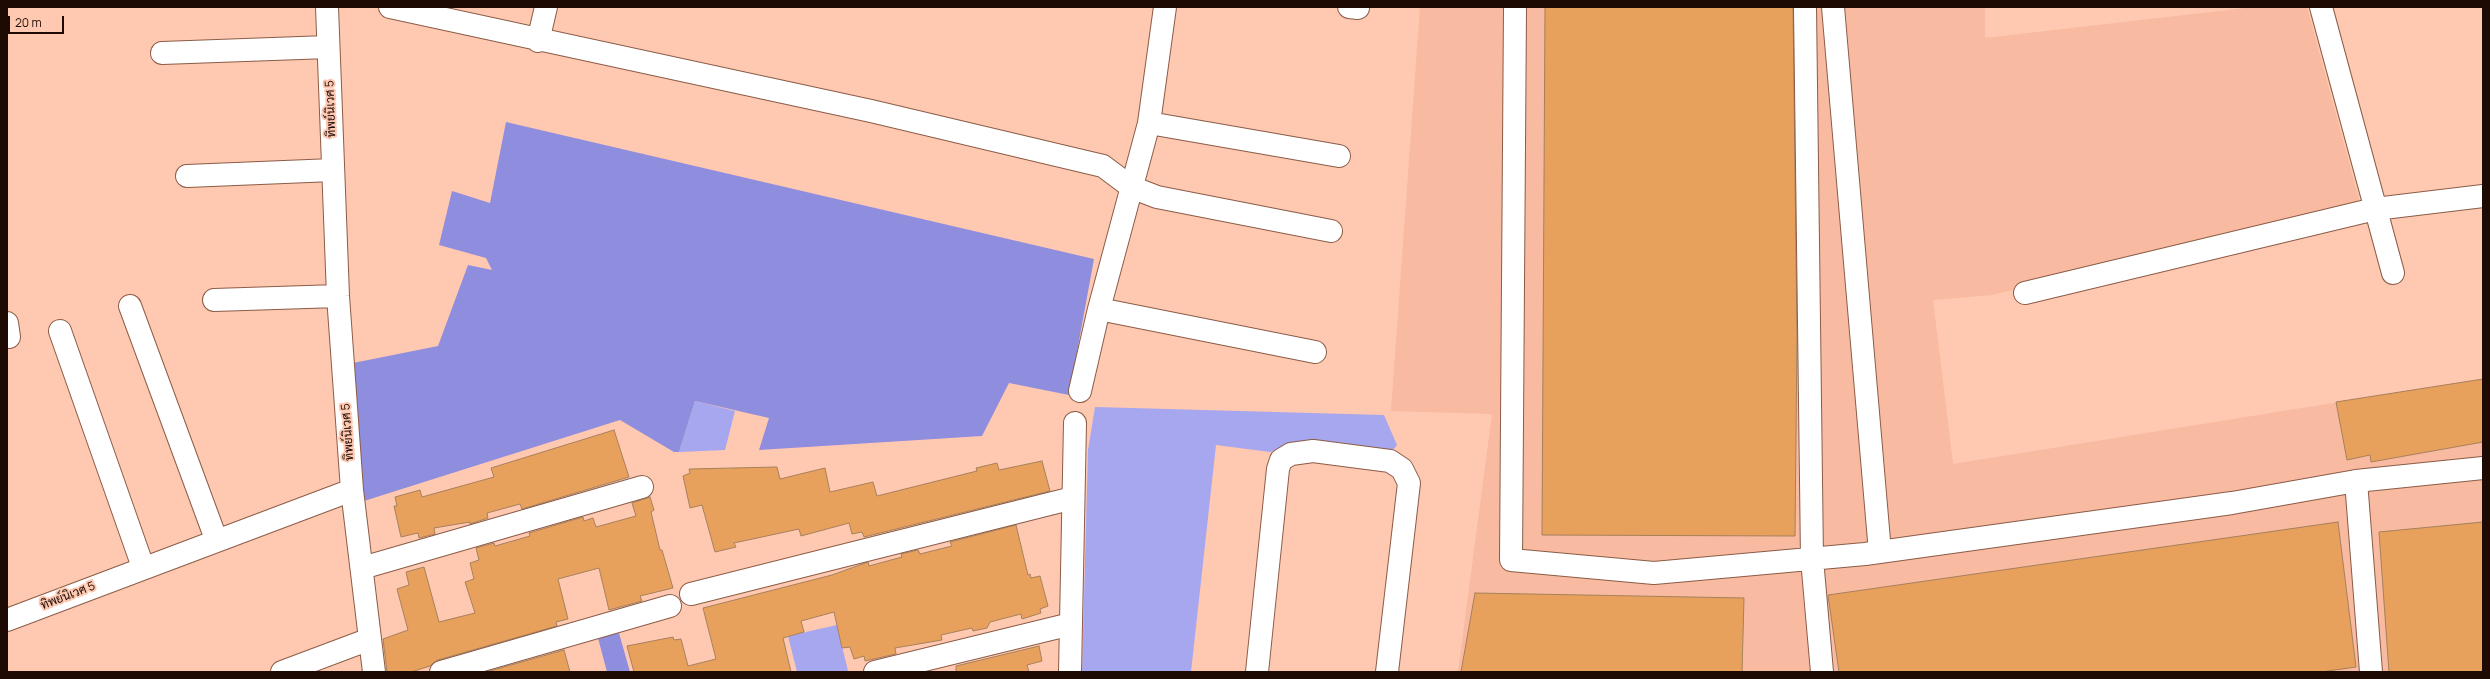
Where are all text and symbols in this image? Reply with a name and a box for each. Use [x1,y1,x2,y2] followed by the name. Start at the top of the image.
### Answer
[10,8,66,34] scale bar
[15,14,42,31] text: 20 m
[323,80,339,138] street label: ทิพย์นิเวศ 5
[339,403,357,461] street label: ทิพย์นิเวศ 5
[39,579,97,613] street label: ทิพย์นิเวศ 5

